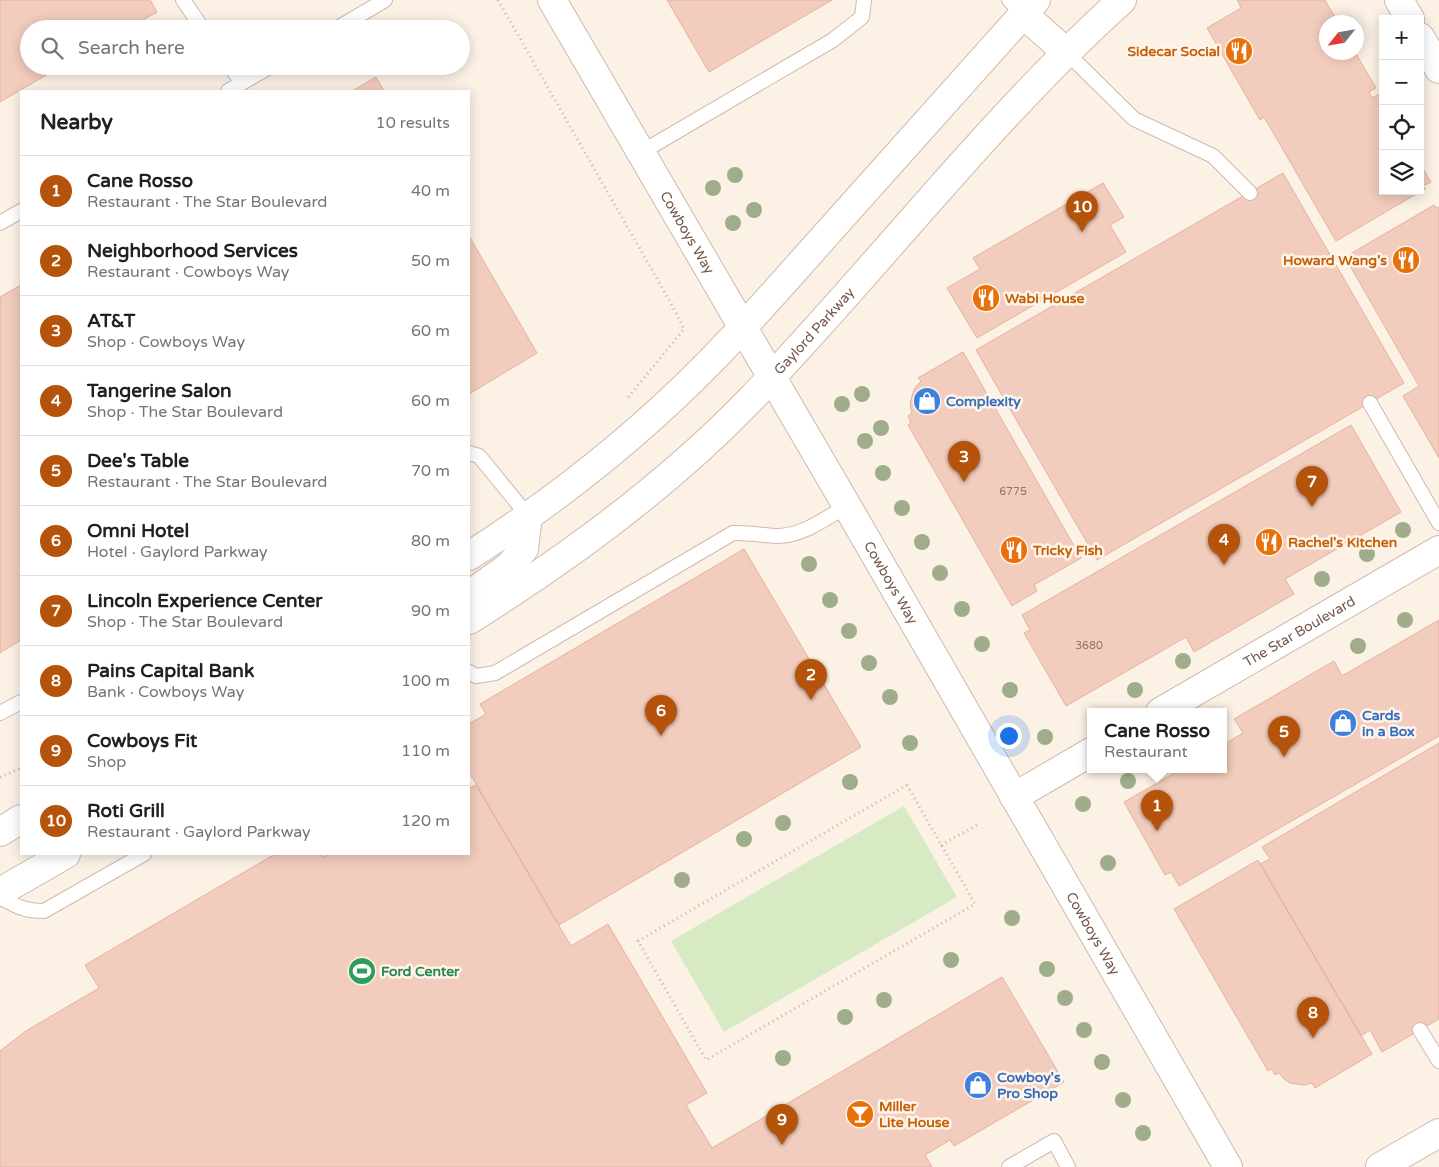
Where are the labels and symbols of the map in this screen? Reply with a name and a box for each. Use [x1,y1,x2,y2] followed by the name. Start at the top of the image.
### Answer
[1319,15,1364,60] north arrow
[1224,36,1254,66] restaurant icon: Sidecar Social
[1127,43,1220,60] place label: Sidecar Social
[656,188,718,278] street label: Cowboys Way
[1066,191,1098,232] pin: 10
[1391,245,1421,275] restaurant icon: Howard Wang's
[1283,252,1387,269] place label: Howard Wang's
[971,283,1001,313] restaurant icon: Wabi House
[771,284,858,378] street label: Gaylord Parkway
[1005,290,1085,307] place label: Wabi House
[912,386,942,416] shop icon: Complexity
[946,393,1021,410] place label: Complexity
[948,441,980,482] pin: 3
[1296,466,1328,507] pin: 7
[999,485,1027,498] house number: 6775
[1208,524,1240,565] pin: 4
[1254,527,1284,557] restaurant icon: Rachel's Kitchen
[1288,534,1397,551] place label: Rachel's Kitchen
[999,535,1029,565] restaurant icon: Tricky Fish
[860,538,921,628] street label: Cowboys Way
[1032,542,1103,559] place label: Tricky Fish
[1241,593,1358,671] street label: The Star Boulevard
[1075,639,1103,652] house number: 3680
[795,659,827,700] pin: 2
[645,695,677,736] pin: 6
[1362,707,1415,740] place label: Cards in a Box
[1328,708,1358,738] shop icon: Cards in a Box
[1268,716,1300,757] pin: 5
[996,723,1022,749] your location
[1141,790,1173,831] pin: 1
[1062,889,1124,979] street label: Cowboys Way
[347,956,377,986] sports icon: Ford Center
[381,963,460,980] place label: Ford Center
[1297,997,1329,1038] pin: 8
[997,1069,1061,1102] place label: Cowboy's Pro Shop
[963,1070,993,1100] shop icon: Cowboy's Pro Shop
[879,1098,949,1131] place label: Miller Lite House
[845,1099,875,1129] bar icon: Miller Lite House
[766,1104,798,1145] pin: 9

